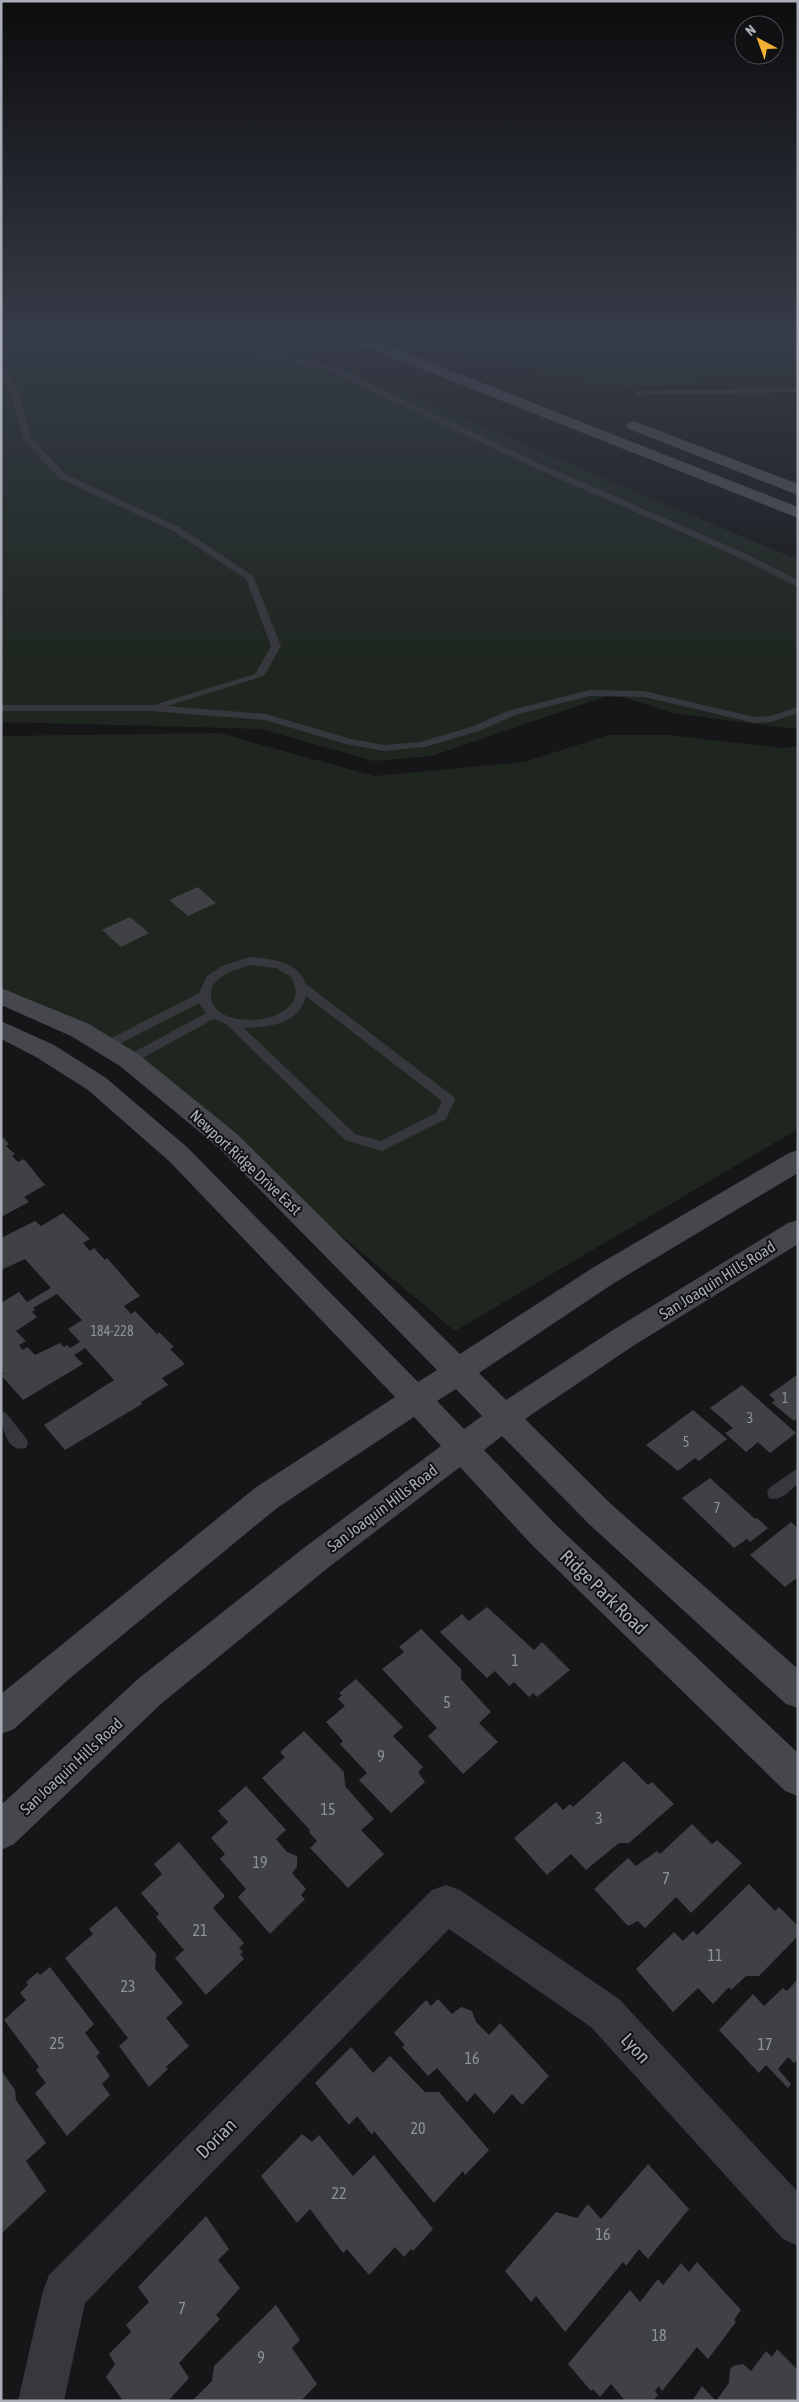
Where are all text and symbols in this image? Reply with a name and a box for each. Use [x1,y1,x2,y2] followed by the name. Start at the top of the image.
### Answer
[734,15,784,65] north arrow
[742,21,759,39] text: N
[186,1106,306,1219] street label: Newport Ridge Drive East
[656,1237,779,1324] street label: San Joaquin Hills Road
[91,1323,134,1339] house number: 184-228
[782,1390,788,1406] house number: 1
[747,1410,753,1426] house number: 3
[683,1434,689,1450] house number: 5
[323,1461,441,1556] street label: San Joaquin Hills Road
[714,1500,720,1516] house number: 7
[556,1545,652,1639] street label: Ridge Park Road
[511,1651,519,1669] house number: 1
[443,1693,451,1711] house number: 5
[16,1714,126,1819] street label: San Joaquin Hills Road
[377,1747,385,1765] house number: 9
[320,1800,336,1818] house number: 15
[595,1809,603,1827] house number: 3
[252,1853,268,1871] house number: 19
[662,1869,670,1887] house number: 7
[192,1921,208,1939] house number: 21
[707,1946,723,1964] house number: 11
[120,1977,136,1995] house number: 23
[617,2029,655,2067] street label: Lyon
[49,2034,65,2052] house number: 25
[757,2035,773,2053] house number: 17
[464,2049,480,2067] house number: 16
[191,2113,241,2163] street label: Dorian
[410,2119,426,2137] house number: 20
[331,2184,347,2202] house number: 22
[595,2225,611,2243] house number: 16
[178,2299,186,2317] house number: 7
[651,2326,667,2344] house number: 18
[257,2348,265,2366] house number: 9

